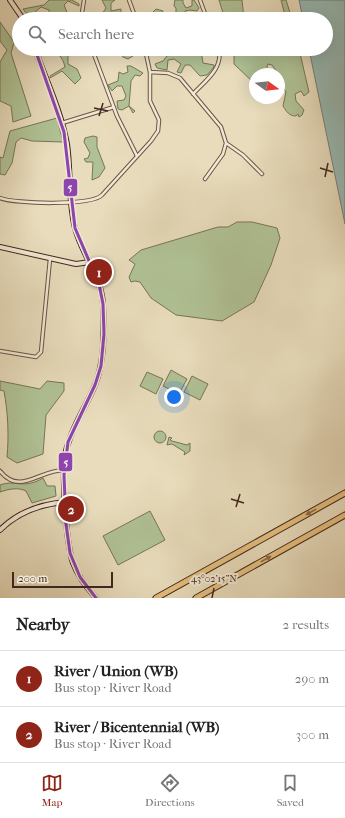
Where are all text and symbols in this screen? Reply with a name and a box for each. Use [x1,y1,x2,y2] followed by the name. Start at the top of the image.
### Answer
[12,12,333,56] search box
[26,23,48,45] icon: search
[58,25,134,43] text: Search here
[249,68,285,104] north arrow
[63,178,78,197] line badge: 5
[68,181,73,194] text: 5
[86,257,112,287] pin: 1
[164,387,184,407] your location
[58,452,73,472] line badge: 5
[64,456,69,469] text: 5
[58,494,84,524] pin: 2
[305,509,317,515] one-way arrow
[260,555,272,562] one-way arrow
[12,570,113,589] scale bar
[18,572,47,585] text: 200 m
[191,573,237,585] text: 43°02'15"N
[16,614,70,634] text: Nearby
[283,617,329,632] text: 2 results
[54,662,178,680] text: River / Union (WB)
[27,671,31,686] text: 1
[295,671,329,686] text: 290 m
[54,680,172,695] text: Bus stop · River Road
[54,718,219,736] text: River / Bicentennial (WB)
[26,727,32,742] text: 2
[296,727,329,742] text: 300 m
[54,736,172,751] text: Bus stop · River Road
[41,772,63,809] tab: Map
[145,772,195,809] tab: Directions
[277,772,304,809] tab: Saved

